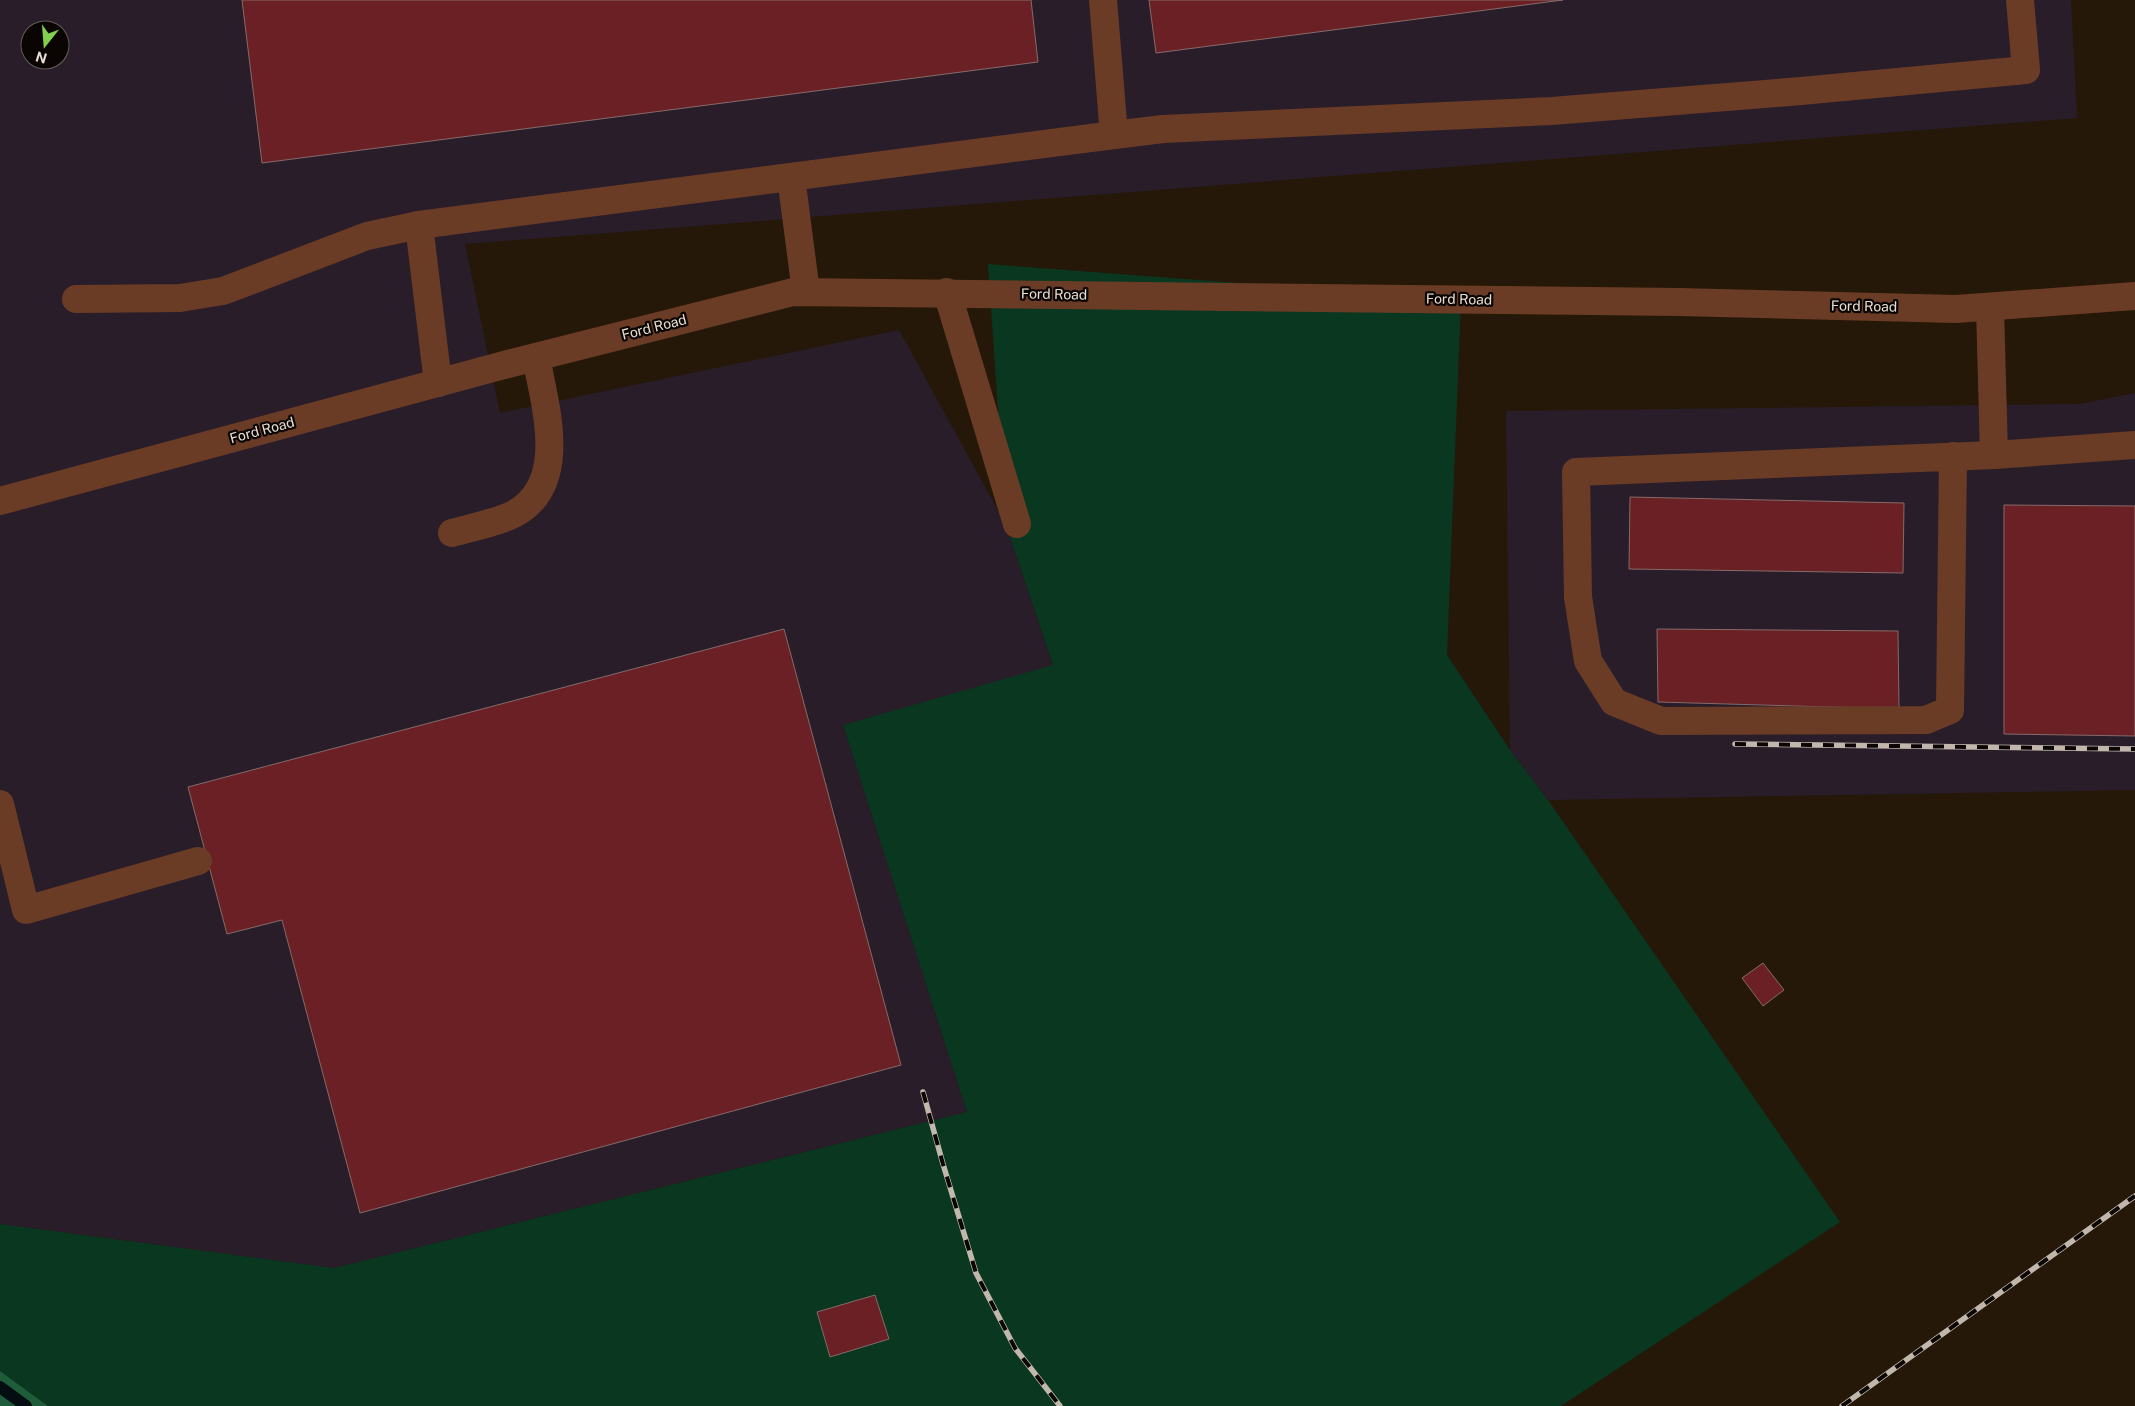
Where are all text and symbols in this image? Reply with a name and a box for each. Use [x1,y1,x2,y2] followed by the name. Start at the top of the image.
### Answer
[20,20,70,70] north arrow
[34,48,49,67] text: N
[1021,285,1087,303] street label: Ford Road
[1426,290,1492,308] street label: Ford Road
[1831,297,1897,315] street label: Ford Road
[620,311,688,343] street label: Ford Road
[228,414,296,446] street label: Ford Road

